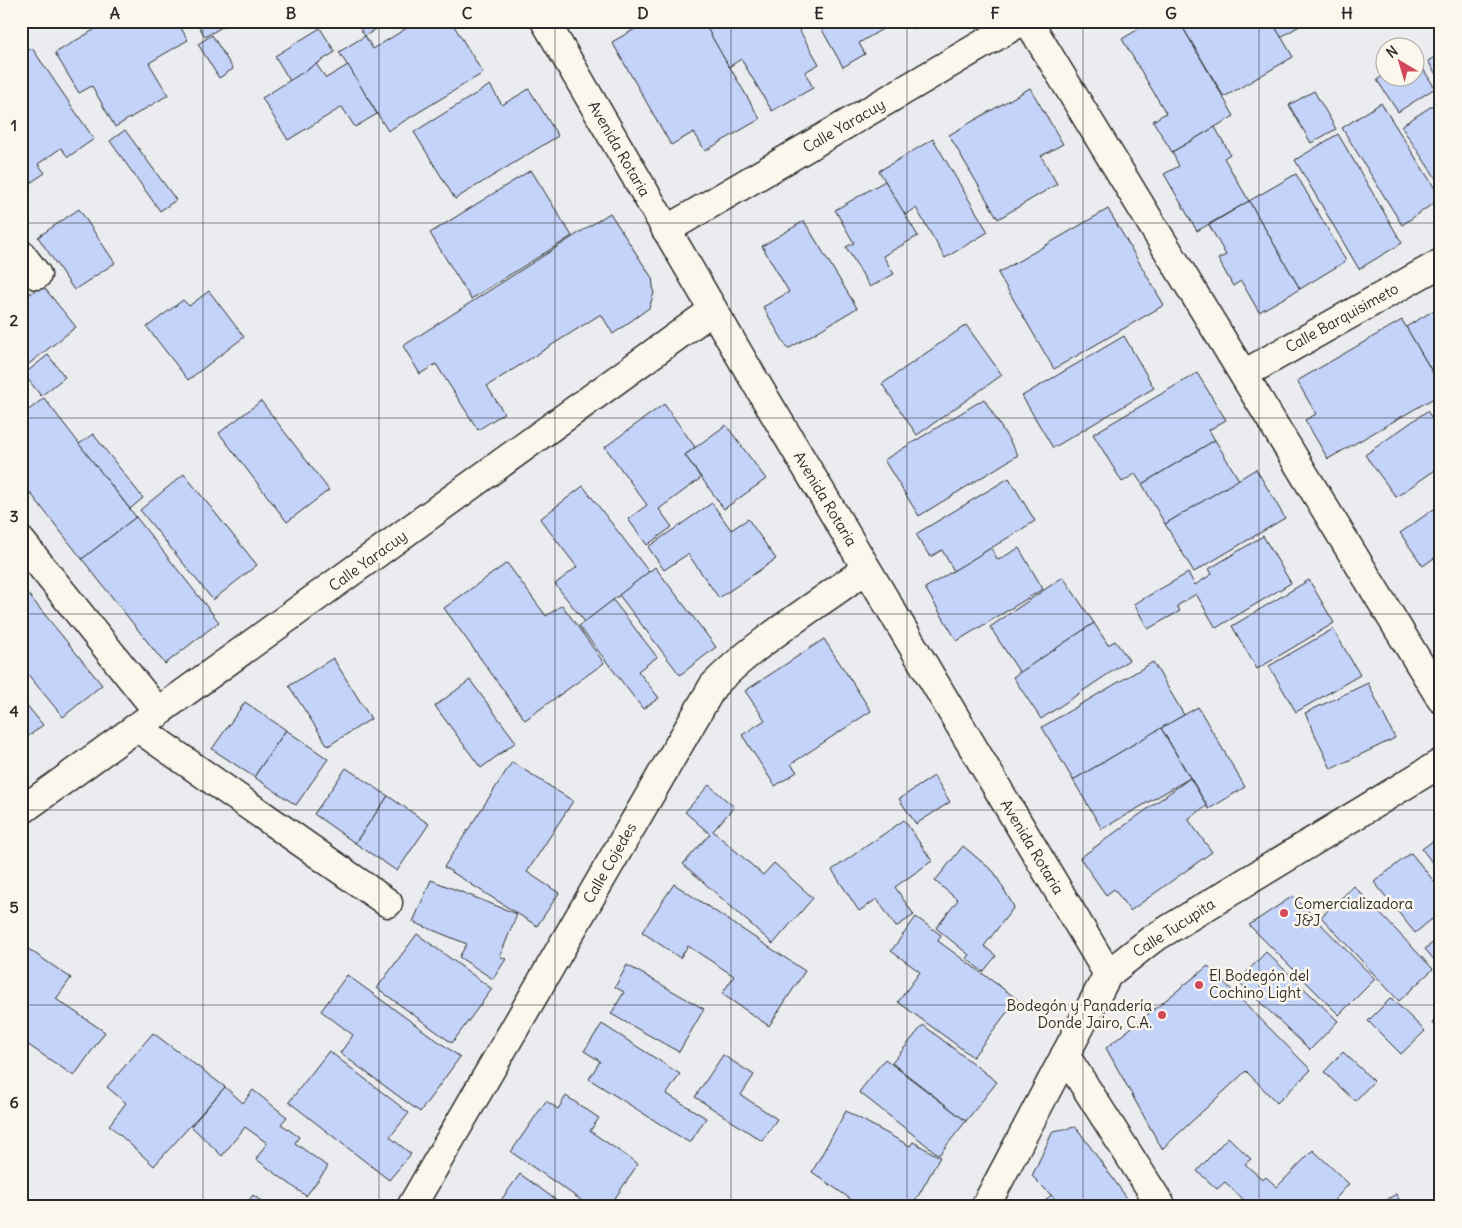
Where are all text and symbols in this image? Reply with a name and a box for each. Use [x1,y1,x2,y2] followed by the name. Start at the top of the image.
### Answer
[110,3,120,23] text: A
[286,3,297,23] text: B
[462,3,473,23] text: C
[637,3,649,23] text: D
[814,3,824,23] text: E
[990,3,1000,23] text: F
[1165,3,1177,23] text: G
[1341,3,1353,23] text: H
[1374,38,1424,88] north arrow
[1383,42,1401,62] text: N
[799,94,888,157] street label: Calle Yaracuy
[584,98,655,200] street label: Avenida Rotaria
[11,115,17,135] text: 1
[1282,279,1402,357] street label: Calle Barquisimeto
[10,310,19,330] text: 2
[790,448,861,550] street label: Avenida Rotaria
[9,506,19,526] text: 3
[325,526,410,595] street label: Calle Yaracuy
[9,701,19,721] text: 4
[997,796,1068,898] street label: Avenida Rotaria
[579,819,640,906] street label: Calle Cojedes
[1129,894,1219,961] street label: Calle Tucupita
[1294,894,1413,930] place label: Comercializadora J&J
[9,897,19,917] text: 5
[1278,907,1290,919] marker: Comercializadora J&J
[1209,966,1309,1002] place label: El Bodegón del Cochino Light
[1193,979,1205,991] marker: El Bodegón del Cochino Light
[1006,996,1152,1032] place label: Bodegón y Panadería Donde Jairo, C.A.
[1156,1009,1168,1021] marker: Bodegón y Panadería Donde Jairo, C.A.
[9,1092,19,1112] text: 6

